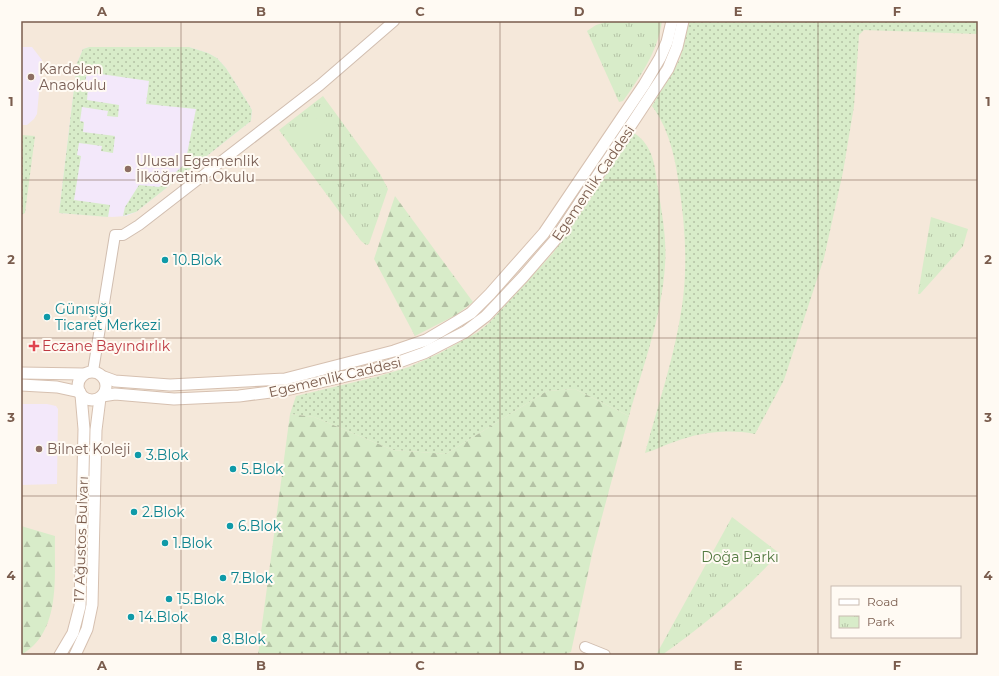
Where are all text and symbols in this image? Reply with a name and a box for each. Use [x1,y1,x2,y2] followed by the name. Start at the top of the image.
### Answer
[96,3,108,19] text: A
[256,3,266,19] text: B
[415,3,425,19] text: C
[574,3,585,19] text: D
[734,3,743,19] text: E
[893,3,901,19] text: F
[39,60,106,94] place label: Kardelen Anaokulu
[26,72,36,82] marker: Kardelen Anaokulu
[8,93,14,109] text: 1
[985,93,991,109] text: 1
[548,122,638,244] street label: Egemenlik Caddesi
[136,152,259,186] place label: Ulusal Egemenlik İlköğretim Okulu
[123,164,133,174] marker: Ulusal Egemenlik İlköğretim Okulu
[7,251,15,267] text: 2
[173,251,222,269] place label: 10.Blok
[984,251,992,267] text: 2
[160,255,170,265] marker: 10.Blok
[55,300,161,334] place label: Günışığı Ticaret Merkezi
[42,312,52,322] marker: Günışığı Ticaret Merkezi
[42,337,171,355] place label: Eczane Bayındırlık
[29,341,39,351] marker: Eczane Bayındırlık
[267,353,403,401] street label: Egemenlik Caddesi
[6,409,15,425] text: 3
[983,409,992,425] text: 3
[47,440,130,458] place label: Bilnet Koleji
[34,444,44,454] marker: Bilnet Koleji
[146,446,189,464] place label: 3.Blok
[133,450,143,460] marker: 3.Blok
[241,460,284,478] place label: 5.Blok
[228,464,238,474] marker: 5.Blok
[70,476,92,602] street label: 17 Ağustos Bulvarı
[142,503,185,521] place label: 2.Blok
[129,507,139,517] marker: 2.Blok
[238,517,282,535] place label: 6.Blok
[225,521,235,531] marker: 6.Blok
[173,534,213,552] place label: 1.Blok
[160,538,170,548] marker: 1.Blok
[701,548,779,566] park label: Doğa Parkı
[7,567,16,583] text: 4
[984,567,993,583] text: 4
[231,569,274,587] place label: 7.Blok
[218,573,228,583] marker: 7.Blok
[831,586,961,638] legend
[177,590,225,608] place label: 15.Blok
[164,594,174,604] marker: 15.Blok
[867,594,898,609] text: Road
[139,608,189,626] place label: 14.Blok
[126,612,136,622] marker: 14.Blok
[867,614,895,629] text: Park
[222,630,266,648] place label: 8.Blok
[209,634,219,644] marker: 8.Blok
[96,657,108,673] text: A
[256,657,266,673] text: B
[415,657,425,673] text: C
[574,657,585,673] text: D
[734,657,743,673] text: E
[893,657,901,673] text: F

